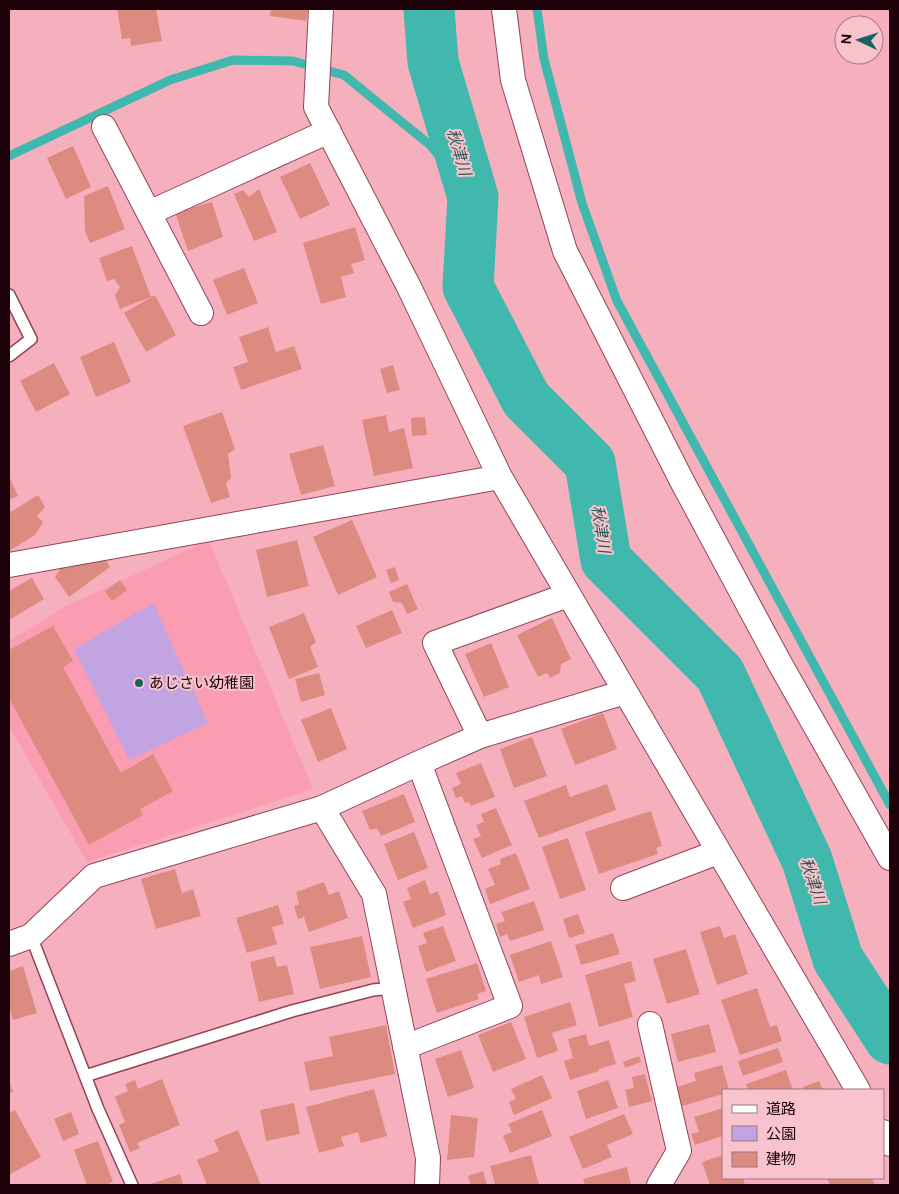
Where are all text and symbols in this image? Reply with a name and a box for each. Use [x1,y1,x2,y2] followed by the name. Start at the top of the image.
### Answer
[834,15,884,65] north arrow
[837,33,855,45] text: N
[442,126,476,180] water label: 秋津川
[587,504,615,556] water label: 秋津川
[149,673,254,693] place label: あじさい幼稚園
[133,677,145,689] marker: あじさい幼稚園
[795,855,831,909] water label: 秋津川
[722,1089,884,1179] legend
[766,1099,796,1119] text: 道路
[766,1124,796,1144] text: 公園
[766,1149,796,1169] text: 建物

